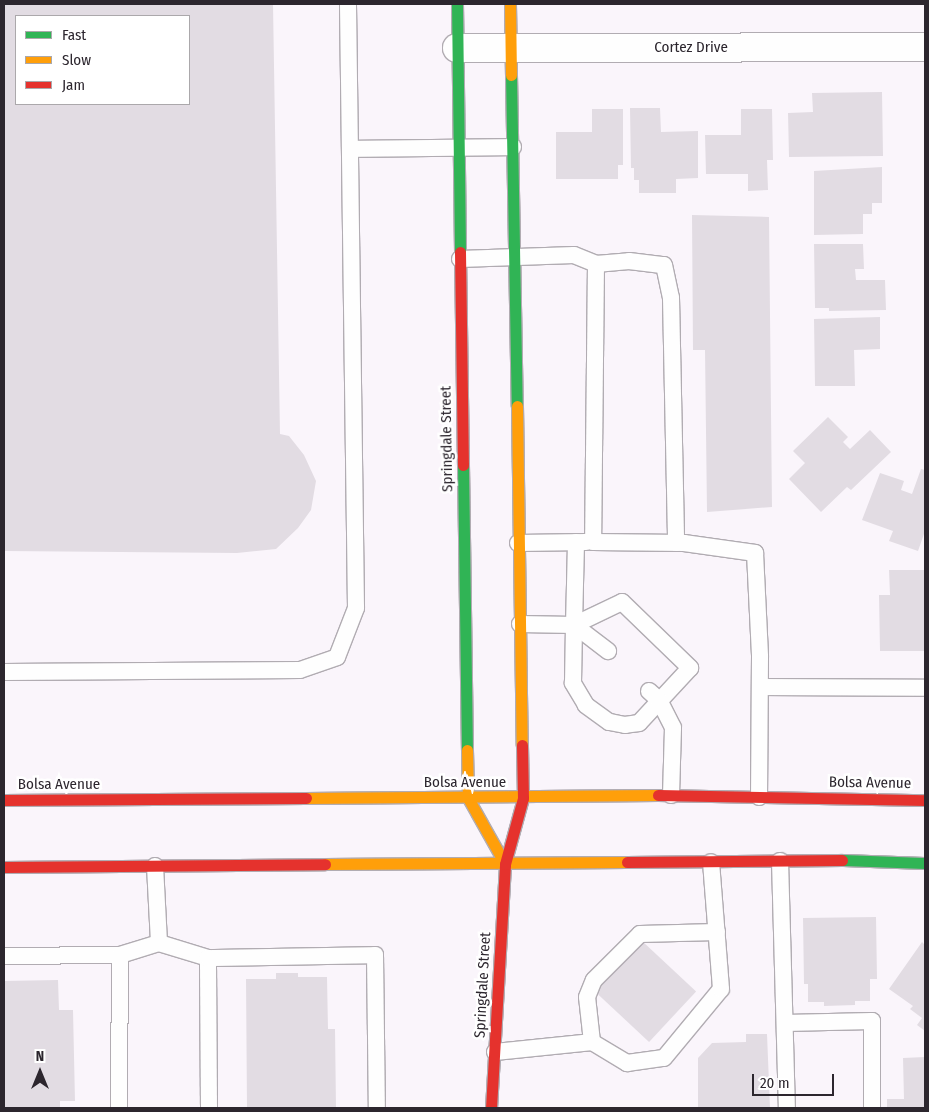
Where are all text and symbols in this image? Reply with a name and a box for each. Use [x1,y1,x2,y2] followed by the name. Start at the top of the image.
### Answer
[15,15,190,105] legend
[62,26,86,44] text: Fast
[654,39,728,57] street label: Cortez Drive
[62,51,91,69] text: Slow
[62,76,85,94] text: Jam
[437,386,457,492] street label: Springdale Street
[829,773,911,793] street label: Bolsa Avenue
[424,774,506,792] street label: Bolsa Avenue
[18,776,100,794] street label: Bolsa Avenue
[471,932,495,1038] street label: Springdale Street
[15,1047,65,1097] north arrow
[36,1048,44,1065] text: N
[754,1064,836,1096] scale bar
[760,1074,790,1092] text: 20 m

